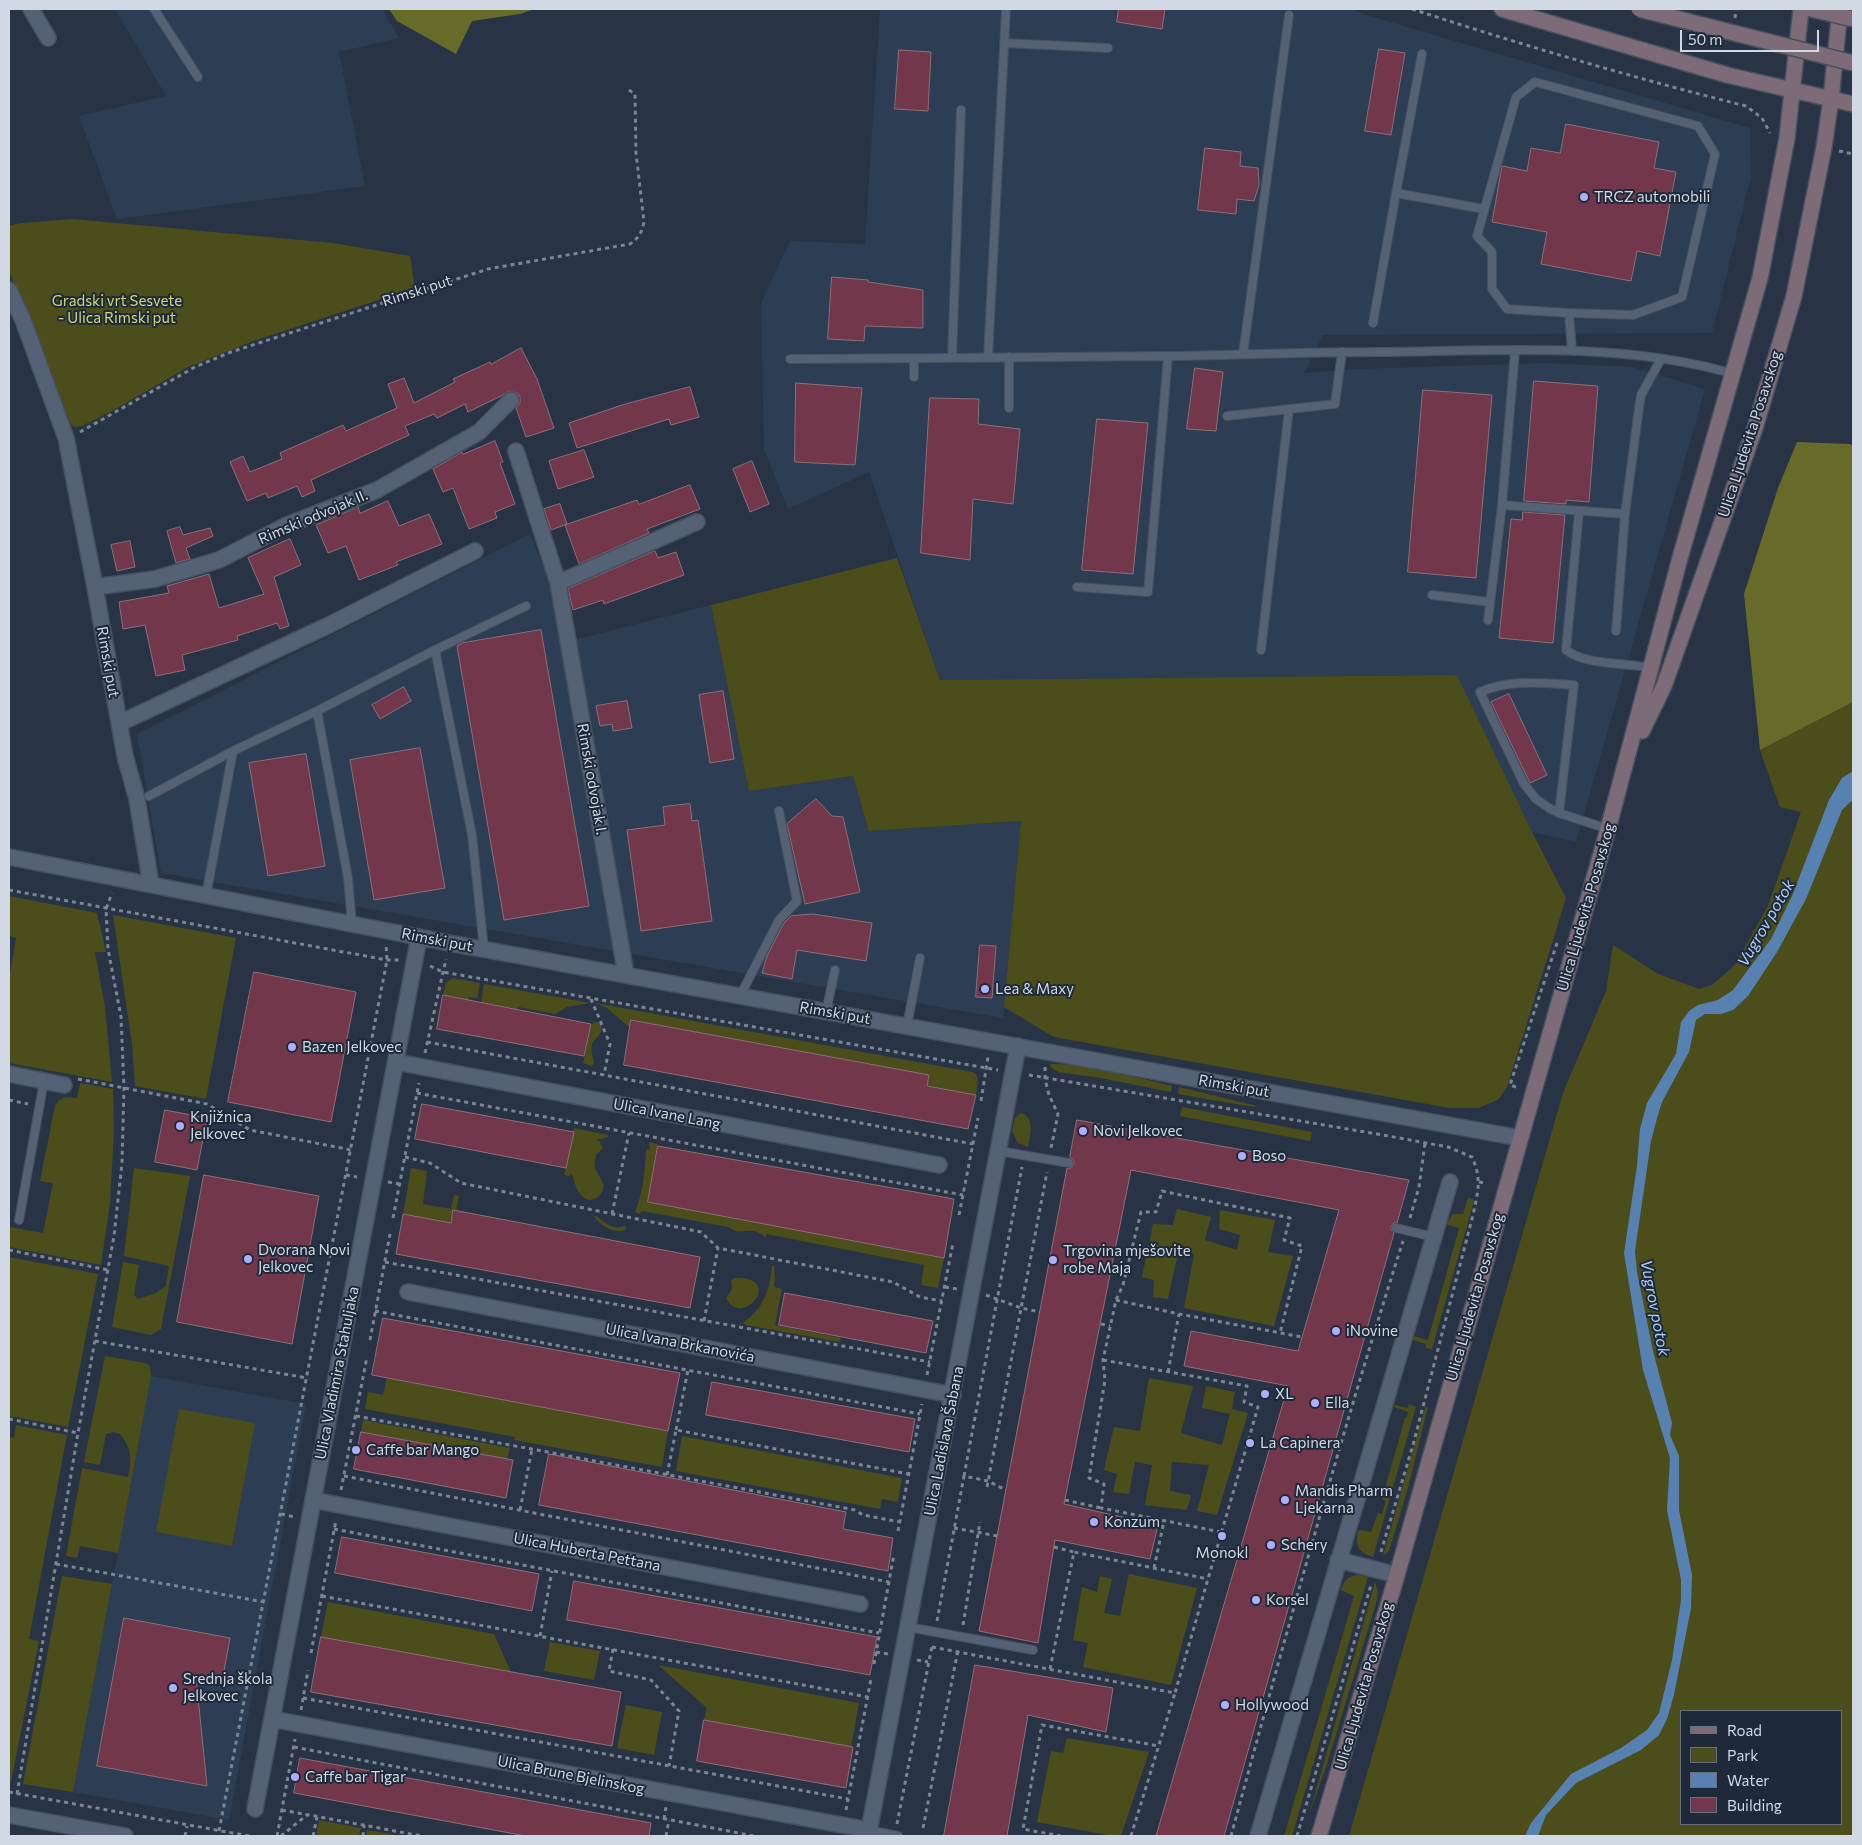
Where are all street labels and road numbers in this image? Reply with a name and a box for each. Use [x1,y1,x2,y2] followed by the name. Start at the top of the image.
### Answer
[380,271,454,311] street label: Rimski put
[1715,348,1785,520] street label: Ulica Ljudevita Posavskog
[256,486,370,548] street label: Rimski odvojak II.
[93,625,123,699] street label: Rimski put
[573,722,611,836] street label: Rimski odvojak I.
[1553,821,1619,993] street label: Ulica Ljudevita Posavskog
[400,924,474,956] street label: Rimski put
[798,998,872,1028] street label: Rimski put
[1197,1071,1271,1101] street label: Rimski put
[612,1095,722,1133] street label: Ulica Ivane Lang
[1442,1211,1508,1383] street label: Ulica Ljudevita Posavskog
[311,1285,363,1461] street label: Ulica Vladimira Stahuljaka
[604,1320,756,1366] street label: Ulica Ivana Brkanovića
[921,1365,967,1517] street label: Ulica Ladislava Šabana
[512,1529,662,1575] street label: Ulica Huberta Pettana
[1331,1600,1397,1772] street label: Ulica Ljudevita Posavskog
[496,1752,646,1798] street label: Ulica Brune Bjelinskog

